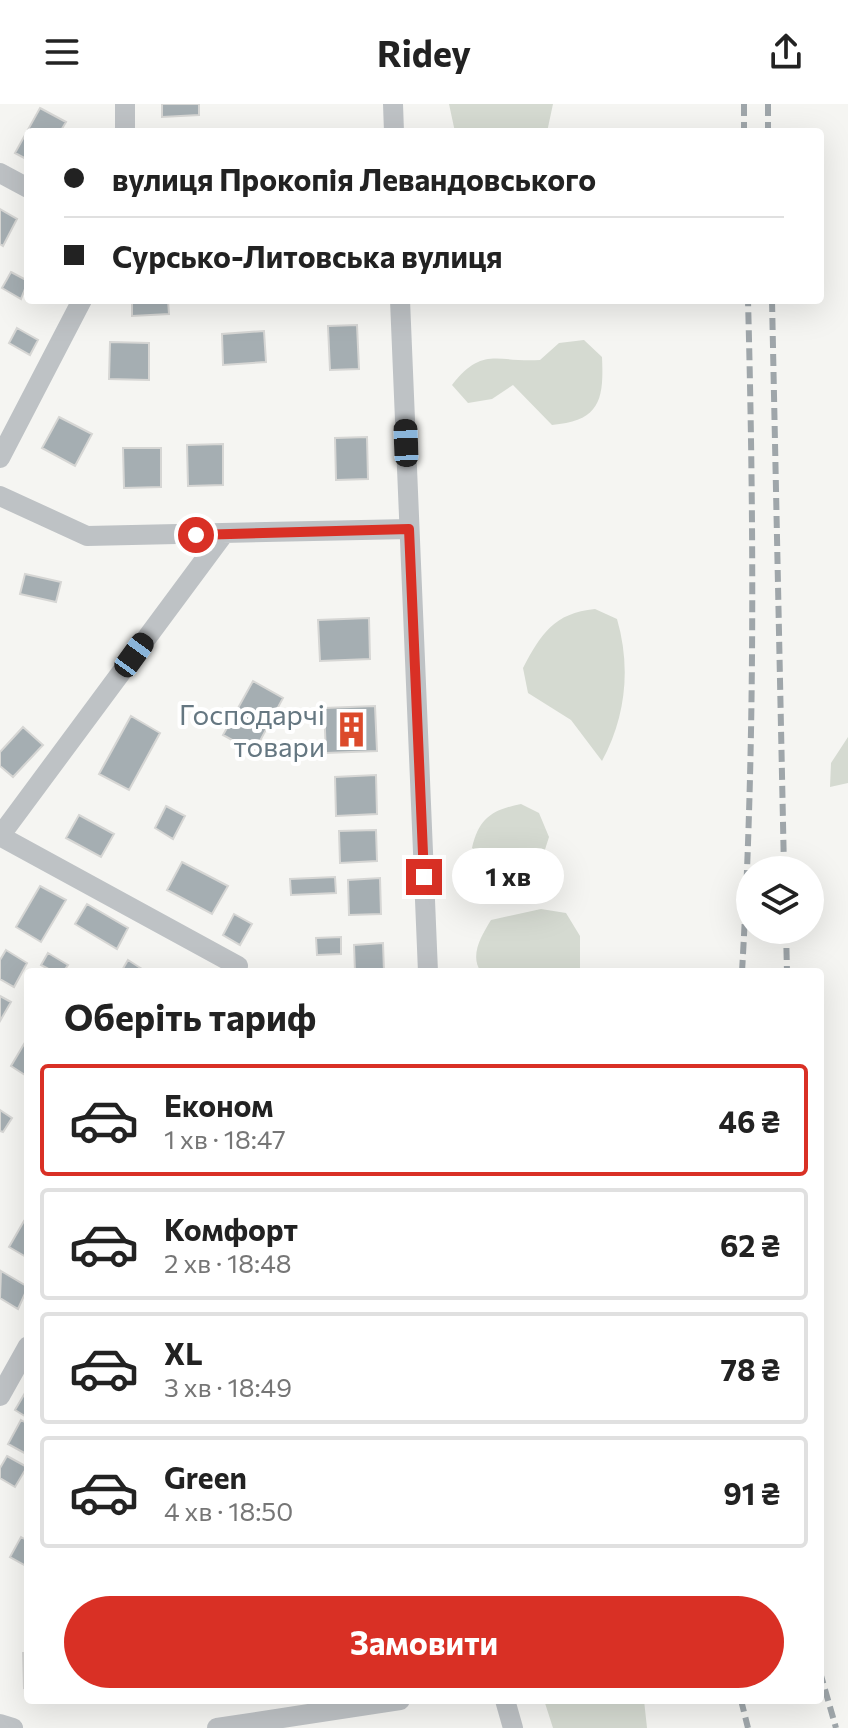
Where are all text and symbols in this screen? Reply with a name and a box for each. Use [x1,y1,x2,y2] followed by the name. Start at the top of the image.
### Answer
[40,30,84,74] icon: menu
[377,30,471,74] text: Ridey
[764,30,808,74] icon: share
[112,160,596,197] text: вулиця Прокопія Левандовського
[112,237,503,274] text: Сурсько-Литовська вулиця
[393,419,419,467] car
[178,517,214,553] route start
[110,629,158,681] car
[179,697,325,763] place label: Господарчі товари
[332,711,370,749] building icon: Господарчі товари
[452,849,564,905] callout: 1 хв
[736,856,824,944] map controls
[736,856,824,944] button: layers
[406,859,442,895] route end
[485,860,531,891] text: 1 хв
[64,994,316,1038] text: Оберіть тариф
[68,1084,140,1156] icon: car
[164,1086,273,1123] text: Економ
[719,1102,780,1139] text: 46 ₴
[164,1123,286,1154] text: 1 хв · 18:47
[68,1208,140,1280] icon: car
[164,1210,298,1247] text: Комфорт
[720,1226,780,1263] text: 62 ₴
[164,1247,292,1278] text: 2 хв · 18:48
[68,1332,140,1404] icon: car
[164,1334,203,1371] text: XL
[721,1350,780,1387] text: 78 ₴
[164,1371,292,1402] text: 3 хв · 18:49
[68,1456,140,1528] icon: car
[164,1458,247,1495] text: Green
[723,1474,780,1511] text: 91 ₴
[164,1495,293,1526] text: 4 хв · 18:50
[64,1596,784,1688] button: Замовити

